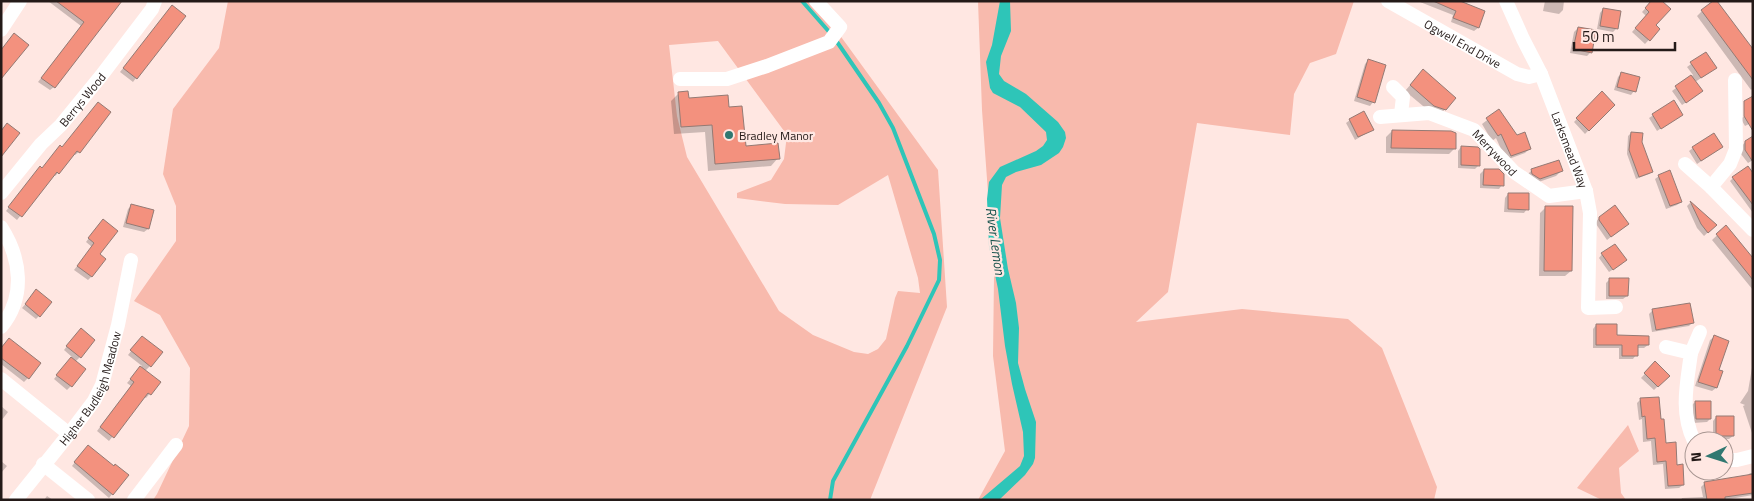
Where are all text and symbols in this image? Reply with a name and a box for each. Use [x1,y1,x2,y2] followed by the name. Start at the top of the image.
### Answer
[1421,14,1505,73] street label: Ogwell End Drive
[1574,20,1675,52] scale bar
[1582,25,1615,48] text: 50 m
[54,68,110,131] street label: Berrys Wood
[1547,109,1593,191] street label: Larksmead Way
[1468,125,1522,180] street label: Merrywood
[739,126,813,145] place label: Bradley Manor
[723,129,735,141] marker: Bradley Manor
[981,206,1011,277] water label: River Lemon
[54,329,126,449] street label: Higher Budleigh Meadow
[1684,431,1734,481] north arrow
[1685,451,1706,463] text: N

